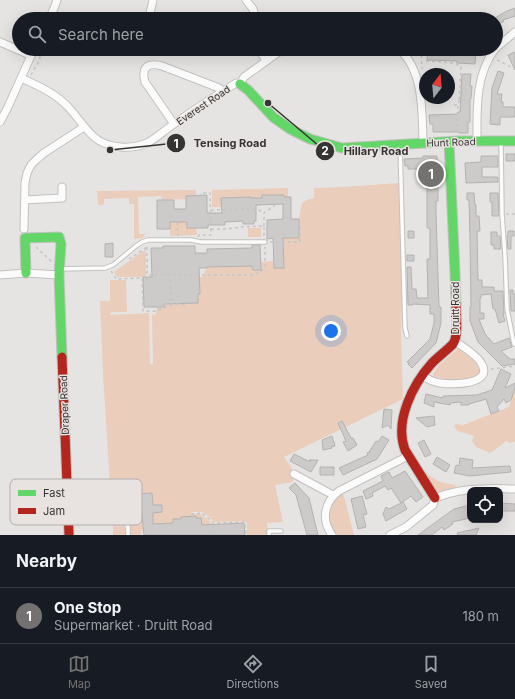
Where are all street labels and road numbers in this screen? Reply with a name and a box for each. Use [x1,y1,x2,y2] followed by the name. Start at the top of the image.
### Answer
[174,83,232,127] street label: Everest Road
[426,135,476,149] street label: Hunt Road
[449,282,461,334] street label: Druitt Road
[57,375,71,435] street label: Draper Road

